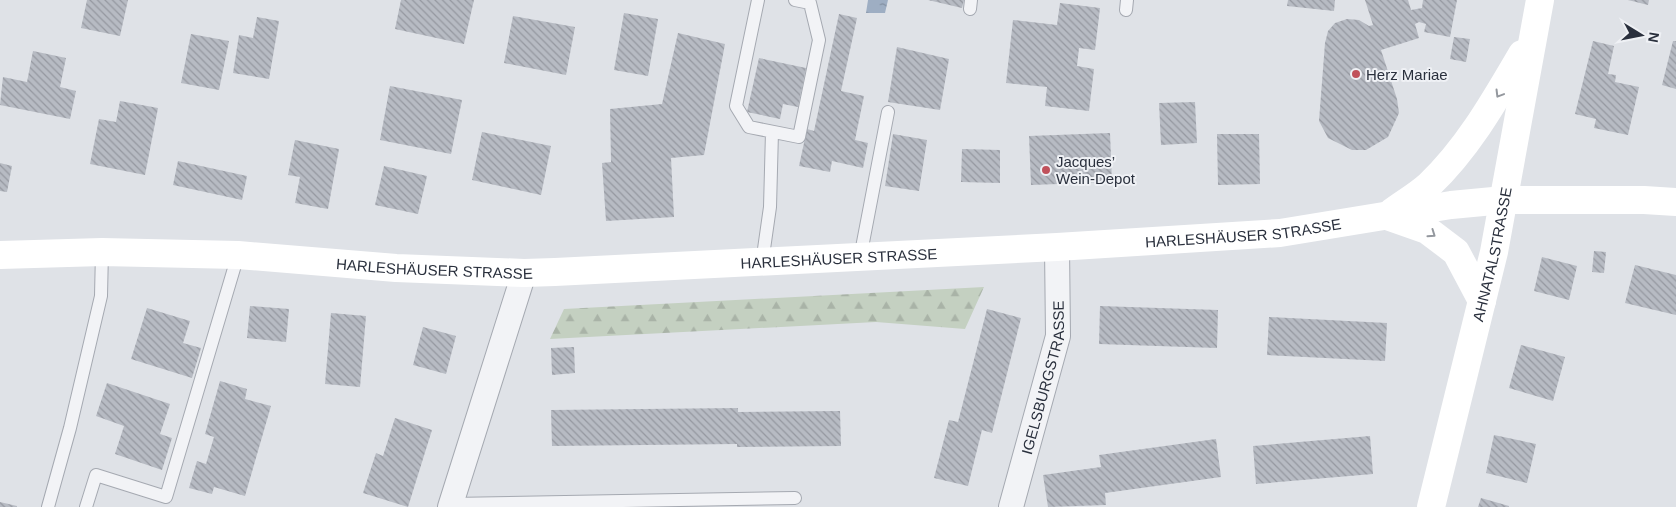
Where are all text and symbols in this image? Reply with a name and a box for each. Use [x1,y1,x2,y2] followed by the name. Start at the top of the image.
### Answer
[1616,10,1666,60] north arrow
[1645,31,1663,44] text: N
[1366,66,1448,83] place label: Herz Mariae
[1350,68,1362,80] marker: Herz Mariae
[1495,88,1505,97] one-way arrow
[1056,153,1136,187] place label: Jacques’ Wein-Depot
[1040,164,1052,176] marker: Jacques’ Wein-Depot
[1469,186,1514,323] street label: AHNATALSTRASSE
[1144,215,1342,250] street label: HARLESHÄUSER STRASSE
[1426,228,1435,237] one-way arrow
[740,244,938,271] street label: HARLESHÄUSER STRASSE
[335,255,533,282] street label: HARLESHÄUSER STRASSE
[1017,300,1067,456] street label: IGELSBURGSTRASSE

